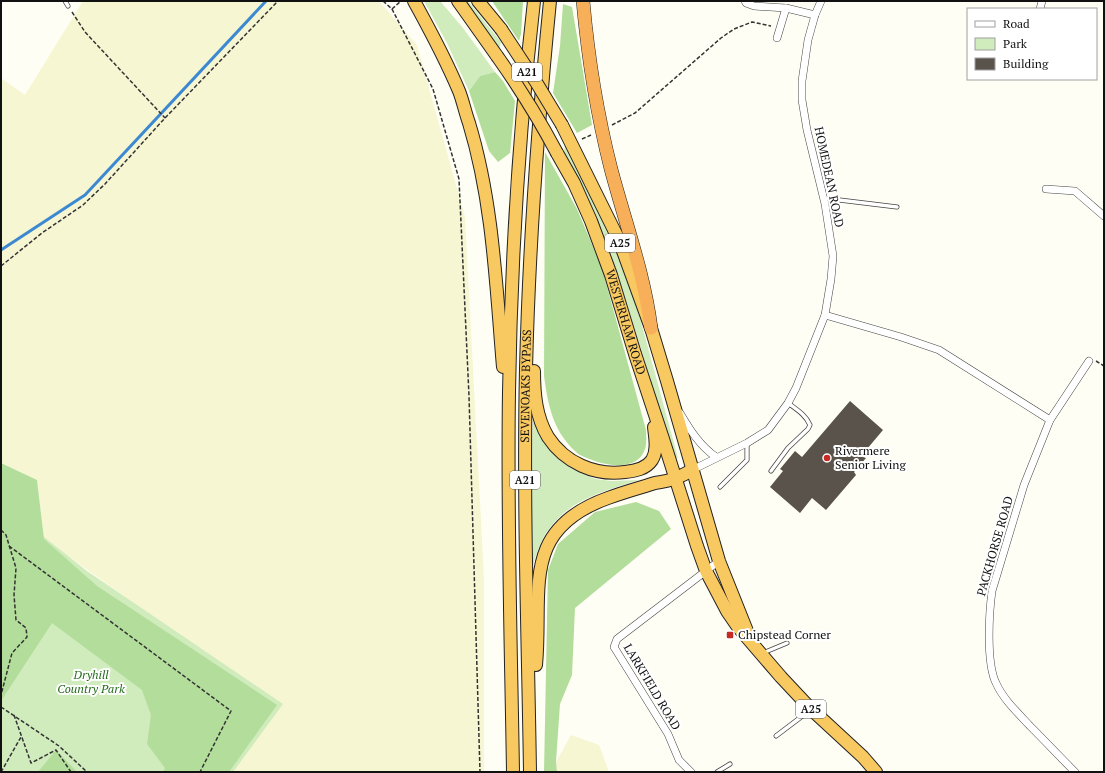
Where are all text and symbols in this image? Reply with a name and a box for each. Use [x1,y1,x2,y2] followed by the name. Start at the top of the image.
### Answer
[967,8,1097,80] legend
[1003,16,1030,31] text: Road
[1003,36,1028,51] text: Park
[1003,56,1049,71] text: Building
[512,63,542,81] road number: A21
[811,125,847,229] street label: HOMEDEAN ROAD
[605,234,635,252] road number: A25
[603,268,649,376] street label: WESTERHAM ROAD
[517,329,534,443] street label: SEVENOAKS BYPASS
[835,443,906,472] place label: Rivermere Senior Living
[822,453,832,463] marker: Rivermere Senior Living
[510,471,540,489] road number: A21
[973,494,1016,597] street label: PACKHORSE ROAD
[738,627,831,642] place label: Chipstead Corner
[725,630,735,640] marker: Chipstead Corner
[621,641,684,733] street label: LARKFIELD ROAD
[57,667,125,696] park label: Dryhill Country Park
[796,700,826,718] road number: A25

